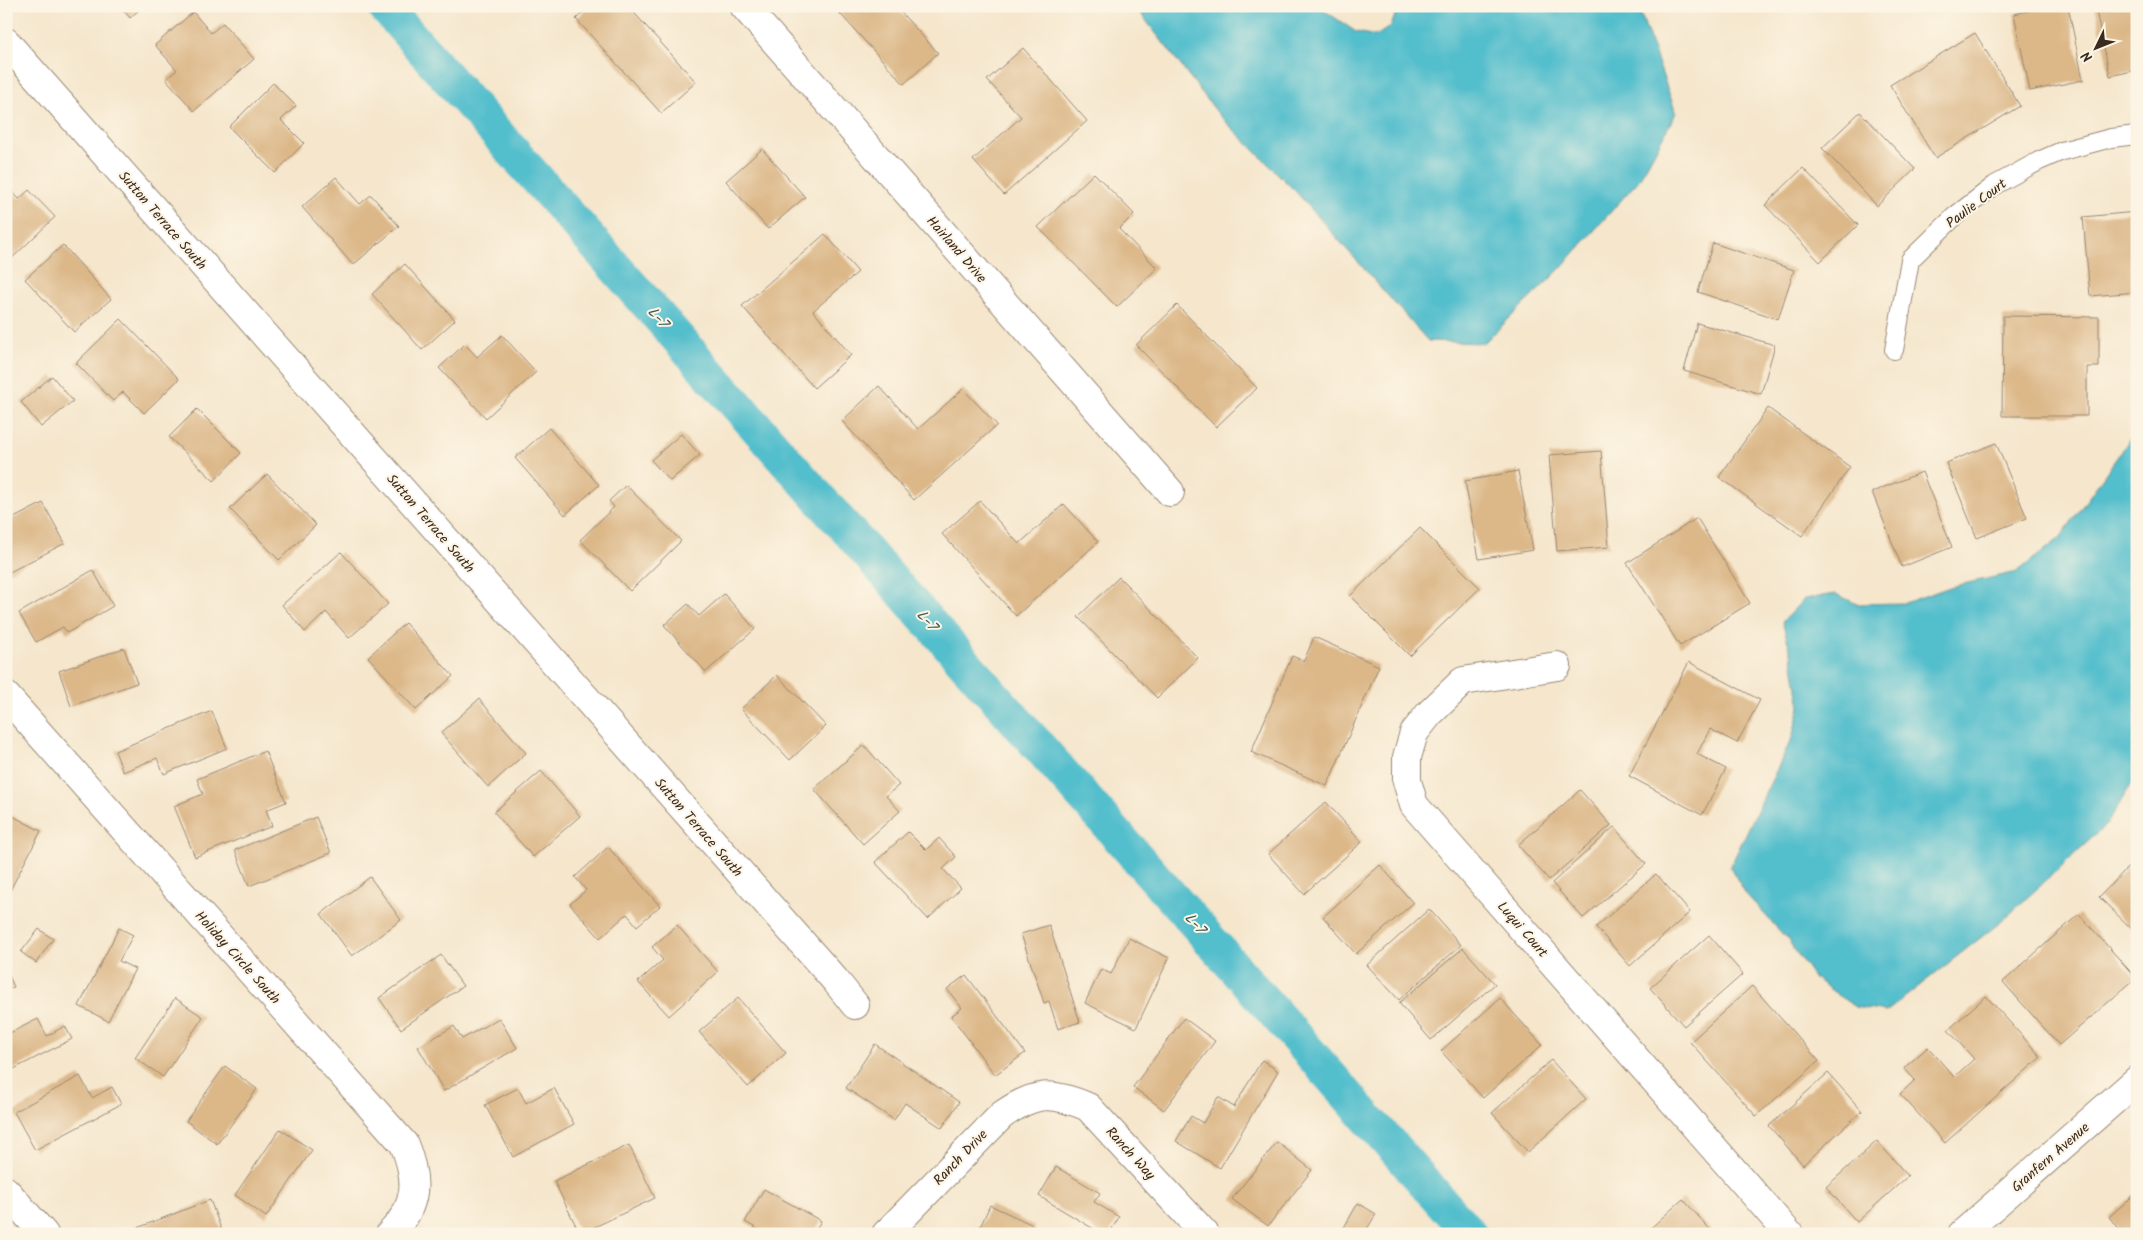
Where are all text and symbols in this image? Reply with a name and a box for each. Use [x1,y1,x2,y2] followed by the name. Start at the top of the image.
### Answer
[2070,22,2120,72] north arrow
[2076,45,2098,67] text: N
[113,166,212,275] street label: Sutton Terrace South
[1942,173,2012,234] street label: Paulie Court
[921,211,992,289] street label: Hairland Drive
[641,301,676,336] water label: L-7
[381,469,480,578] street label: Sutton Terrace South
[910,604,945,639] water label: L-7
[649,773,748,882] street label: Sutton Terrace South
[1492,897,1553,963] street label: Luqui Court
[189,906,285,1009] street label: Holiday Circle South
[1178,907,1213,942] water label: L-7
[2007,1117,2095,1198] street label: Granfern Avenue
[1100,1122,1161,1186] street label: Ranch Way
[928,1124,994,1191] street label: Ranch Drive

